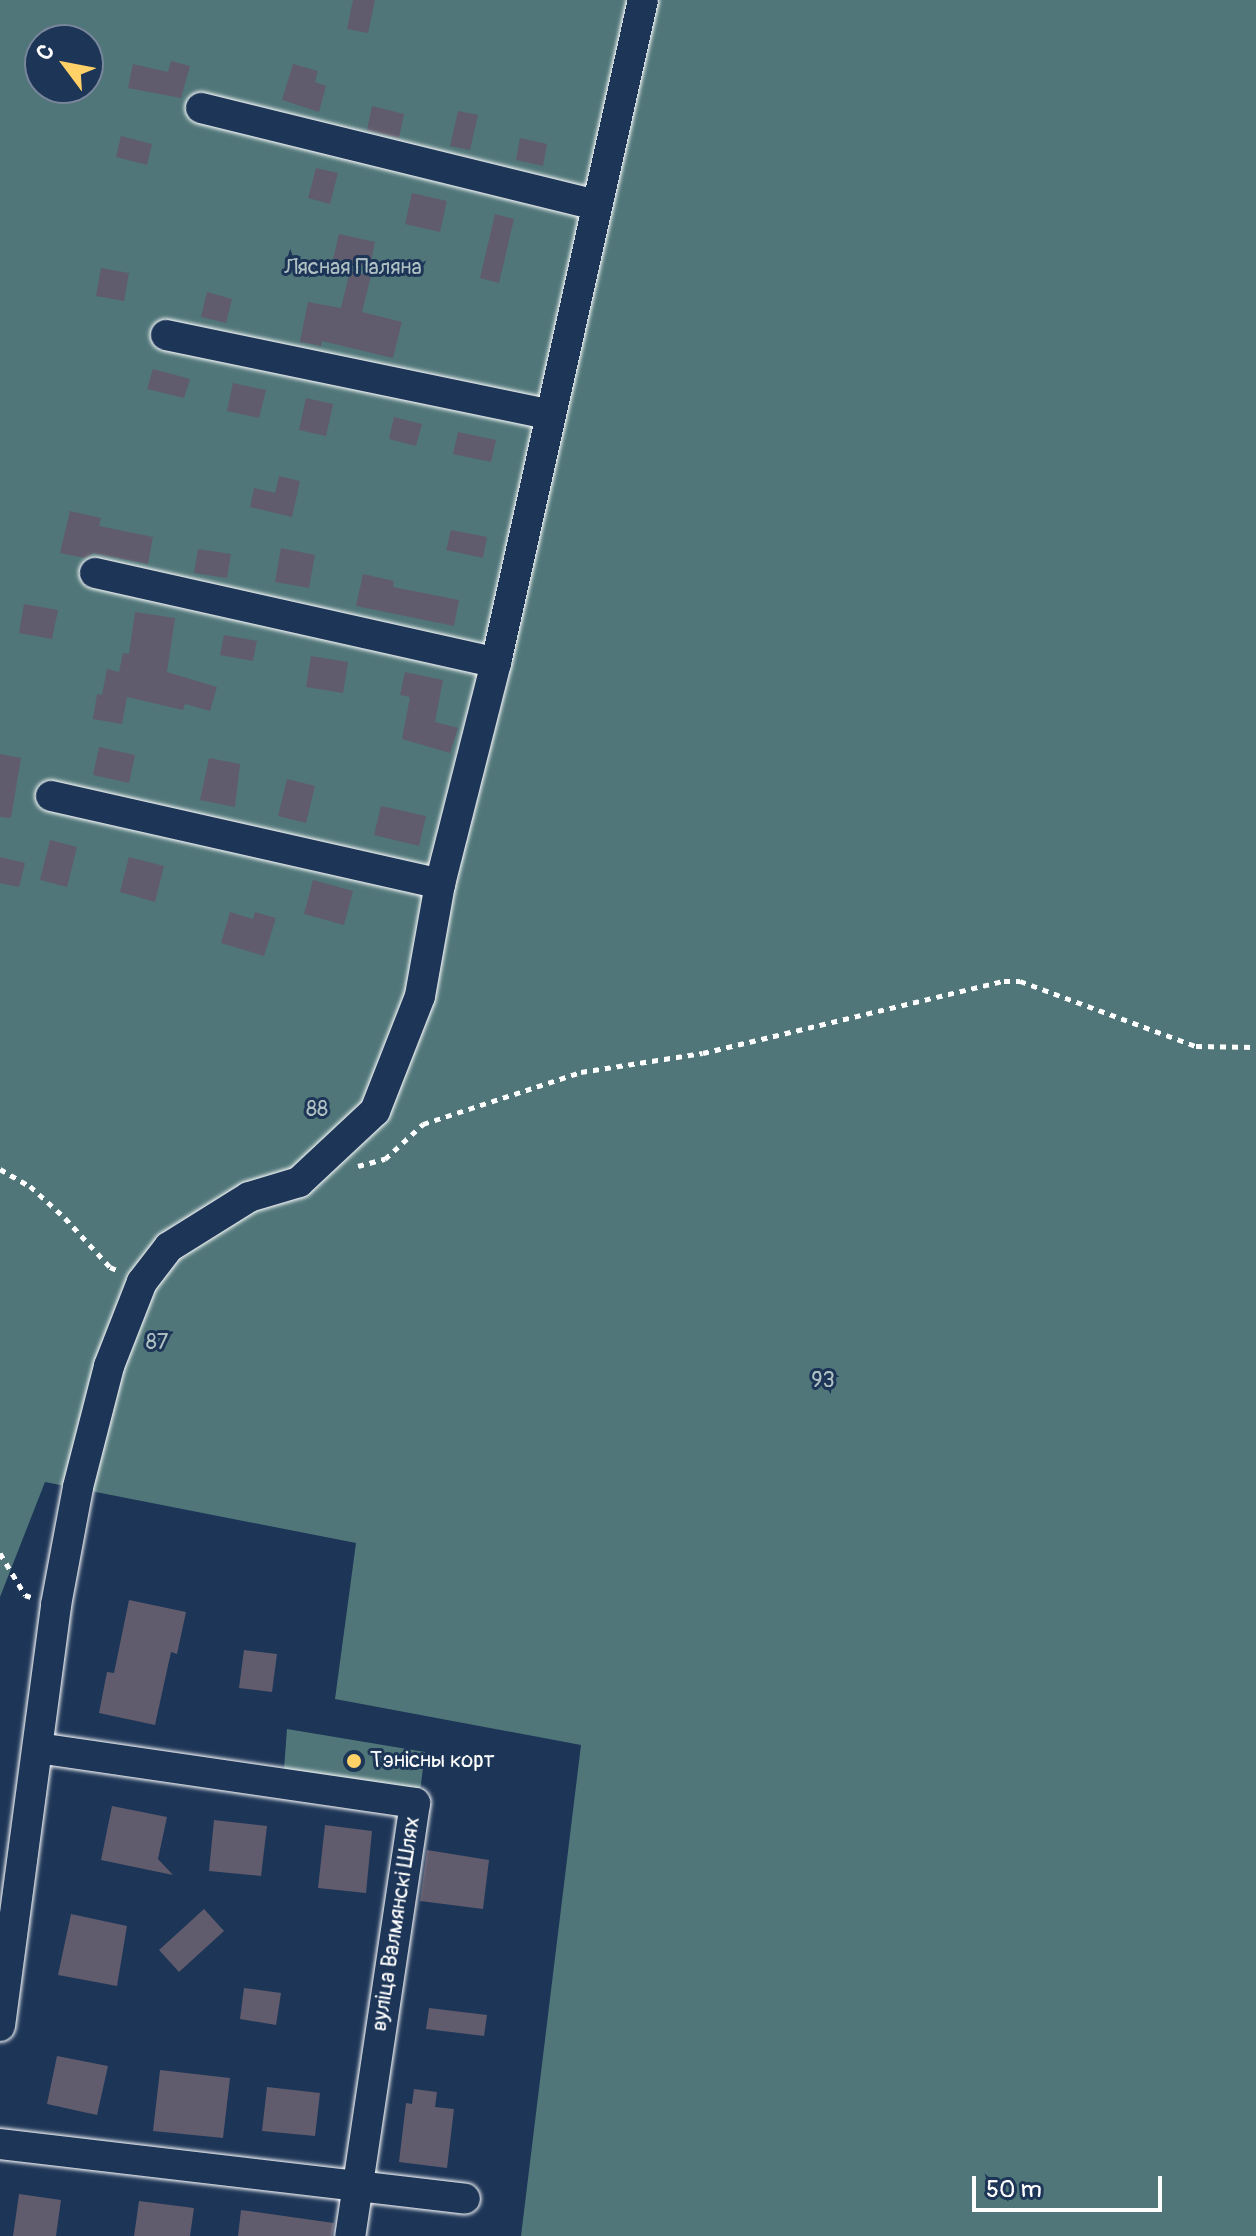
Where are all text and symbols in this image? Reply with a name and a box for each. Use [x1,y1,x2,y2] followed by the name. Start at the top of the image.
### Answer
[24,24,104,104] north arrow
[30,39,61,66] text: С
[284,255,422,281] park label: Лясная Паляна
[306,1097,328,1123] park label: 88
[146,1330,168,1356] park label: 87
[811,1368,835,1394] park label: 93
[370,1748,495,1774] place label: Тэнісны корт
[345,1752,363,1770] marker: Тэнісны корт
[366,1815,426,2033] street label: вуліца Валмянскі Шлях
[976,2160,1166,2210] scale bar
[986,2175,1042,2204] text: 50 m

